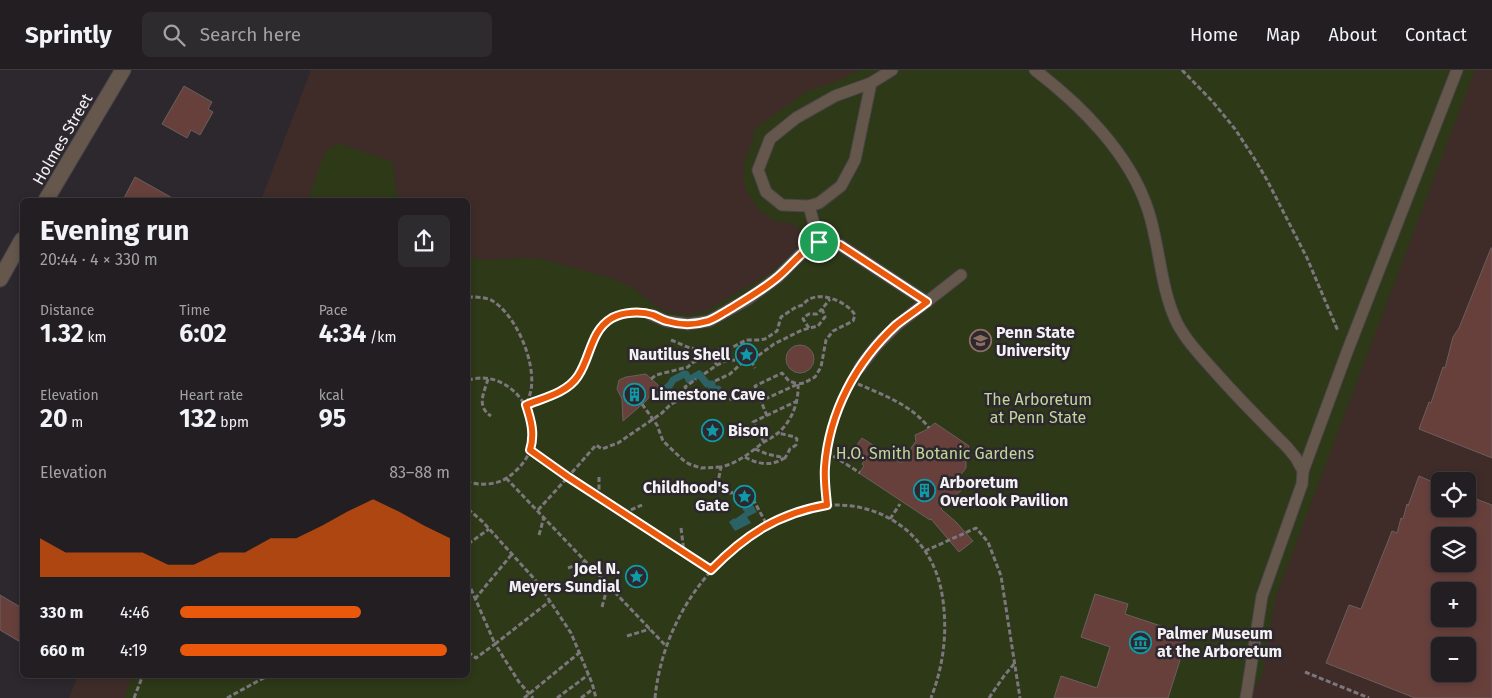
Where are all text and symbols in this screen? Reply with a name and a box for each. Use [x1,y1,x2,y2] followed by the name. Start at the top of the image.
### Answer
[142,12,492,57] search box
[25,21,112,49] text: Sprintly
[160,21,188,49] icon: search
[200,23,301,46] text: Search here
[1190,24,1238,46] text: Home
[1266,24,1300,46] text: Map
[1328,24,1377,46] text: About
[1405,24,1467,46] text: Contact
[29,90,96,188] street label: Holmes Street
[40,214,189,247] text: Evening run
[398,215,450,267] button: share
[798,221,840,263] pin
[805,228,833,256] icon: arrive
[40,250,158,269] text: 20:44 · 4 × 330 m
[40,302,94,319] text: Distance
[179,302,210,319] text: Time
[319,302,348,319] text: Pace
[40,319,84,349] text: 1.32
[179,319,227,349] text: 6:02
[319,319,366,349] text: 4:34
[996,323,1075,360] place label: Penn State University
[84,329,107,346] text: km
[366,329,396,346] text: /km
[968,329,992,353] school or university icon: Penn State University
[734,342,758,366] place icon: Nautilus Shell
[629,345,730,364] place label: Nautilus Shell
[623,382,647,406] building icon: Limestone Cave
[651,385,766,404] place label: Limestone Cave
[40,387,99,404] text: Elevation
[179,387,243,404] text: Heart rate
[319,387,344,404] text: kcal
[984,390,1092,427] park label: The Arboretum at Penn State
[40,404,68,434] text: 20
[179,404,217,434] text: 132
[319,404,346,434] text: 95
[68,414,83,431] text: m
[217,414,249,431] text: bpm
[700,418,724,442] place icon: Bison
[728,421,769,440] place label: Bison
[836,444,1034,463] park label: H.O. Smith Botanic Gardens
[40,463,107,482] text: Elevation
[389,463,450,482] text: 83–88 m
[1431,472,1476,682] map controls
[1431,472,1476,517] button: locate
[939,473,1068,510] place label: Arboretum Overlook Pavilion
[643,478,729,515] place label: Childhood's Gate
[912,479,936,503] building icon: Arboretum Overlook Pavilion
[733,484,757,508] place icon: Childhood's Gate
[1431,527,1476,572] button: layers
[509,559,620,596] place label: Joel N. Meyers Sundial
[624,565,648,589] place icon: Joel N. Meyers Sundial
[1431,582,1476,627] button: +
[40,603,83,622] text: 330 m
[120,603,149,622] text: 4:46
[1157,624,1282,661] place label: Palmer Museum at the Arboretum
[1129,630,1153,654] museum icon: Palmer Museum at the Arboretum
[1431,637,1476,682] button: −
[40,641,85,660] text: 660 m
[120,641,147,660] text: 4:19

